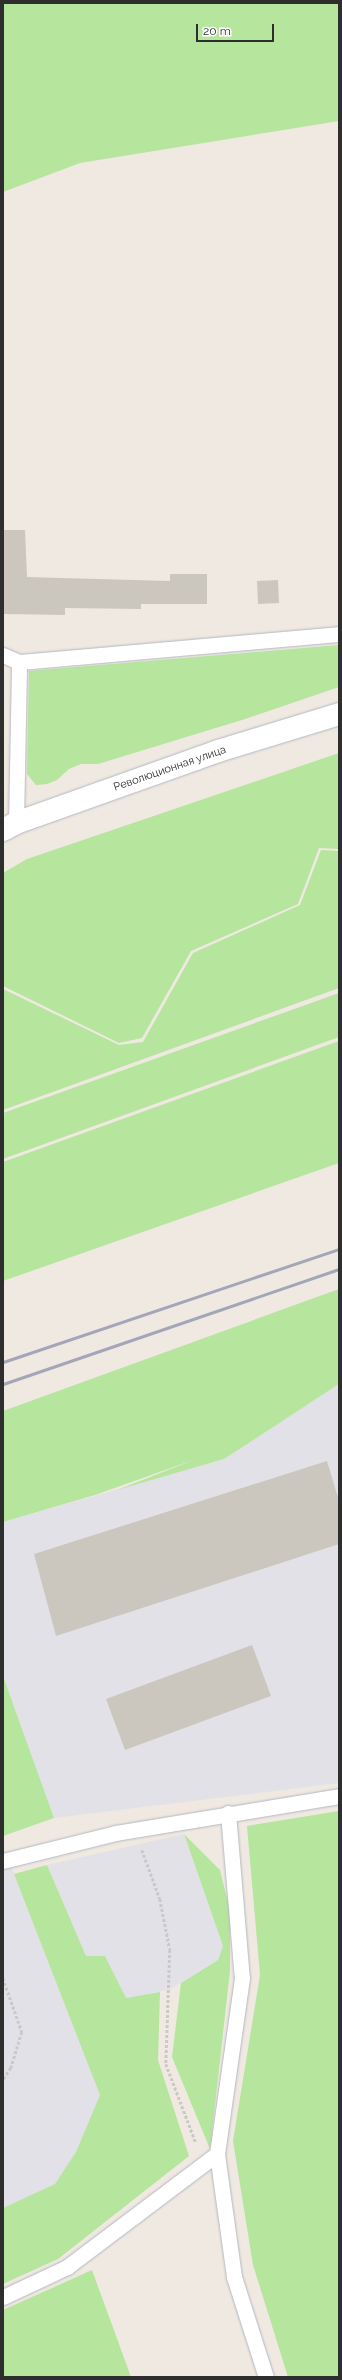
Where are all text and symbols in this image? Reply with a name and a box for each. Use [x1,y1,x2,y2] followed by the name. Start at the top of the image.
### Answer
[198,16,276,42] scale bar
[203,24,231,38] text: 20 m
[112,743,228,795] street label: Революционная улица

